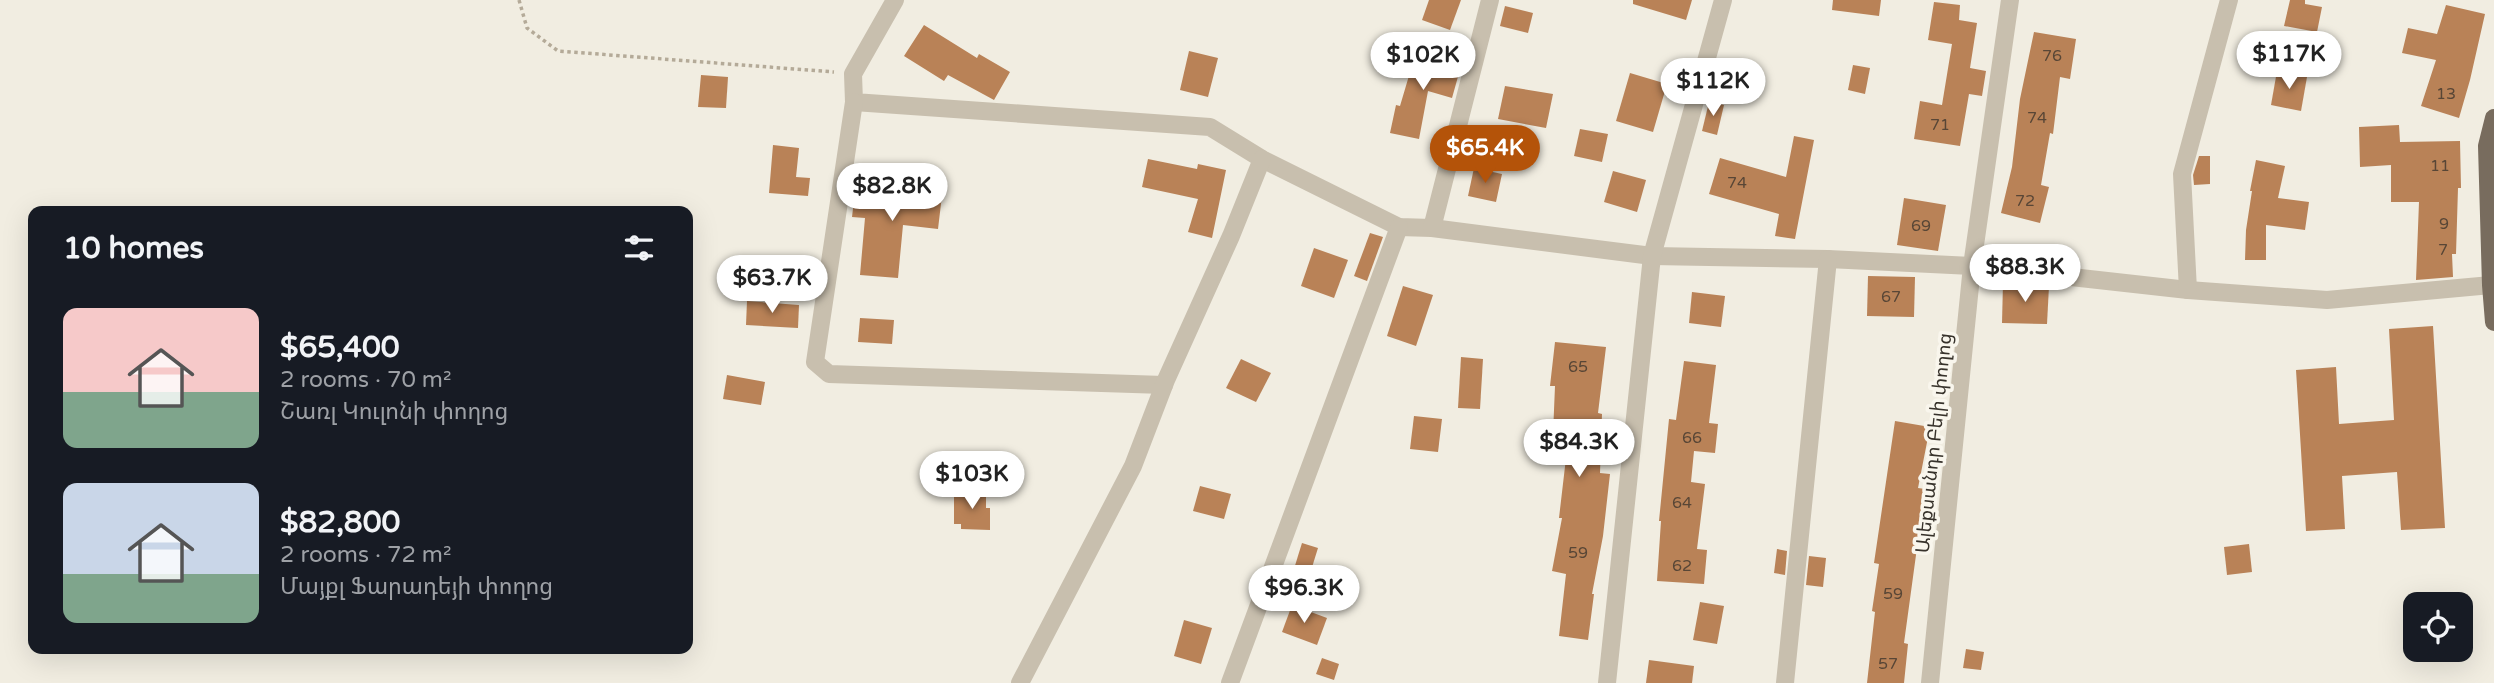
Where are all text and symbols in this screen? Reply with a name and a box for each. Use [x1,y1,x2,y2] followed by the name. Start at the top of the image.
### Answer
[1374,32,1472,92] pin: $102K
[2240,32,2338,91] pin: $117K
[2253,40,2325,68] text: $117K
[1387,41,1459,69] text: $102K
[2042,46,2062,66] house number: 76
[1664,58,1762,118] pin: $112K
[1677,67,1749,95] text: $112K
[2436,84,2456,104] house number: 13
[2027,108,2047,128] house number: 74
[1930,115,1950,135] house number: 71
[1428,125,1542,185] pin: $65.4K
[1446,134,1524,162] text: $65.4K
[2430,156,2450,176] house number: 11
[835,164,949,223] pin: $82.8K
[853,172,931,200] text: $82.8K
[1727,173,1747,193] house number: 74
[2015,191,2035,211] house number: 72
[2439,214,2449,234] house number: 9
[1911,216,1931,236] house number: 69
[620,229,658,267] icon: filters
[63,230,204,267] text: 10 homes
[2438,240,2448,260] house number: 7
[1968,244,2082,304] pin: $88.3K
[1986,253,2064,281] text: $88.3K
[715,256,829,315] pin: $63.7K
[733,264,811,292] text: $63.7K
[1881,287,1901,307] house number: 67
[280,329,400,366] text: $65,400
[1911,332,1956,554] street label: Ալեքսանդր Բելի փողոց
[119,336,203,420] icon: home
[1568,357,1588,377] house number: 65
[280,366,451,394] text: 2 rooms · 70 m²
[280,398,508,426] text: Շառլ Կուլոնի փողոց
[1522,420,1636,479] pin: $84.3K
[1540,428,1618,456] text: $84.3K
[1682,428,1702,448] house number: 66
[923,452,1021,511] pin: $103K
[936,460,1008,488] text: $103K
[1672,493,1692,513] house number: 64
[280,504,400,541] text: $82,800
[119,511,203,595] icon: home
[280,541,451,569] text: 2 rooms · 72 m²
[1568,543,1588,563] house number: 59
[1672,556,1692,576] house number: 62
[1247,566,1361,625] pin: $96.3K
[280,573,553,601] text: Մայքլ Ֆարադեյի փողոց
[1265,574,1343,602] text: $96.3K
[1883,584,1903,604] house number: 59
[2403,592,2473,662] map controls
[2403,592,2473,662] button: locate
[1878,654,1898,674] house number: 57

